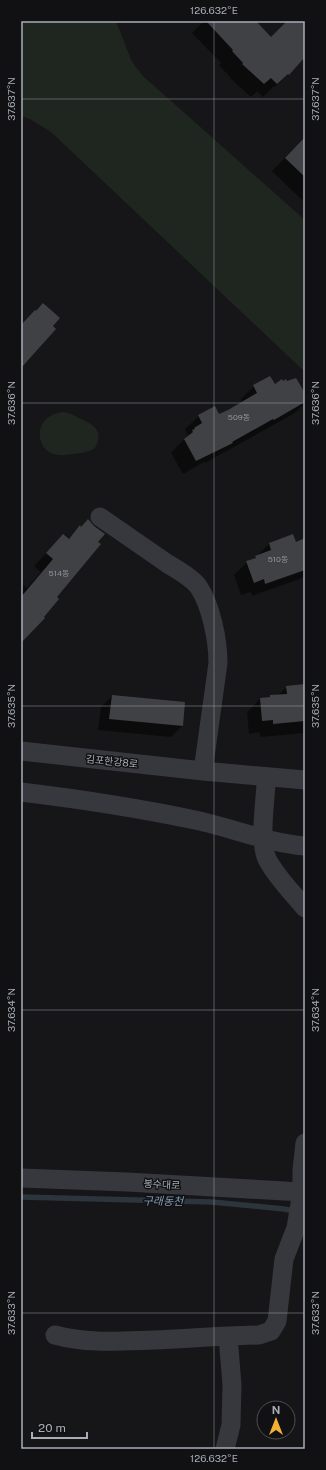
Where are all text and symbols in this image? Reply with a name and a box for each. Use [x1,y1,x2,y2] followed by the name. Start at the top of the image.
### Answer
[190,4,238,16] text: 126.632°E
[5,77,17,121] text: 37.637°N
[309,77,321,121] text: 37.637°N
[5,381,17,425] text: 37.636°N
[309,381,321,425] text: 37.636°N
[228,412,250,422] house number: 509동
[268,554,288,564] house number: 510동
[49,568,69,578] house number: 514동
[5,684,17,728] text: 37.635°N
[309,684,321,728] text: 37.635°N
[85,752,139,770] street label: 김포한강8로
[5,988,17,1032] text: 37.634°N
[309,988,321,1032] text: 37.634°N
[143,1177,181,1191] street label: 봉수대로
[143,1195,185,1207] water label: 구래동천
[5,1291,17,1335] text: 37.633°N
[309,1291,321,1335] text: 37.633°N
[256,1400,296,1440] north arrow
[272,1404,280,1416] text: N
[32,1414,87,1440] scale bar
[38,1421,66,1435] text: 20 m
[190,1452,238,1464] text: 126.632°E

